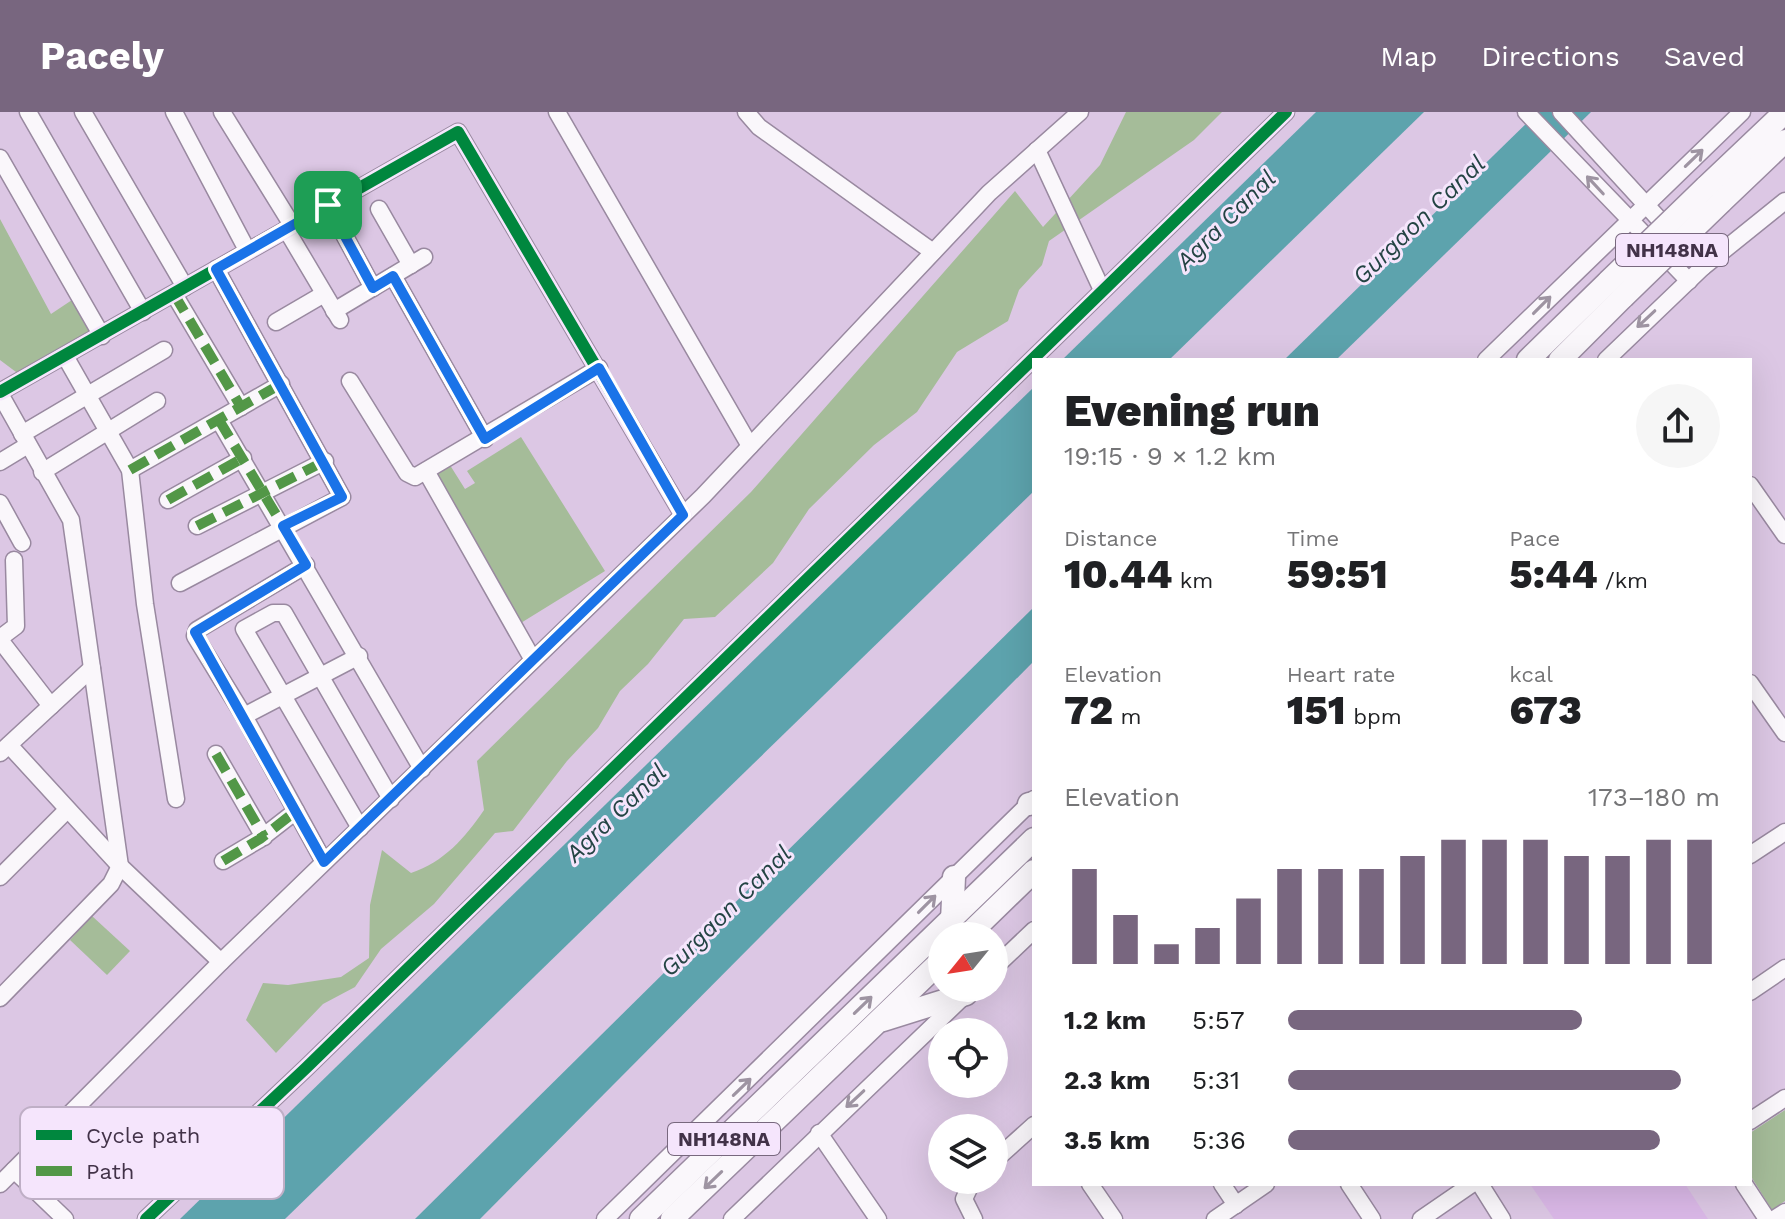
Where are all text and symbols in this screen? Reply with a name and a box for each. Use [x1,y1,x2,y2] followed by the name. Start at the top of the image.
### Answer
[40,34,164,78] text: Pacely
[1380,40,1437,73] text: Map
[1481,40,1620,73] text: Directions
[1664,40,1745,73] text: Saved
[1684,148,1704,167] one-way arrow
[1347,150,1491,290] water label: Gurgaon Canal
[1170,164,1282,276] water label: Agra Canal
[294,171,362,239] pin
[1586,175,1605,195] one-way arrow
[306,183,350,227] icon: arrive
[1616,234,1728,266] road number: NH148NA
[1532,296,1551,315] one-way arrow
[1637,309,1657,327] one-way arrow
[1636,384,1720,468] button: share
[1064,385,1320,437] text: Evening run
[1064,441,1276,471] text: 19:15 · 9 × 1.2 km
[1064,526,1158,551] text: Distance
[1287,526,1339,551] text: Time
[1509,526,1560,551] text: Pace
[1064,551,1172,598] text: 10.44
[1287,551,1388,598] text: 59:51
[1509,551,1598,598] text: 5:44
[1172,568,1213,593] text: km
[1598,568,1648,593] text: /km
[1064,662,1162,687] text: Elevation
[1287,662,1395,687] text: Heart rate
[1509,662,1553,687] text: kcal
[1064,687,1113,734] text: 72
[1287,687,1346,734] text: 151
[1509,687,1582,734] text: 673
[1113,704,1142,729] text: m
[1346,704,1402,729] text: bpm
[559,758,672,869] water label: Agra Canal
[1064,782,1180,812] text: Elevation
[1588,782,1720,812] text: 173–180 m
[655,840,797,982] water label: Gurgaon Canal
[917,895,936,914] one-way arrow
[928,922,1008,1002] north arrow
[928,922,1008,1194] map controls
[853,996,873,1015] one-way arrow
[1064,1005,1146,1035] text: 1.2 km
[1192,1005,1245,1035] text: 5:57
[928,1018,1008,1098] button: locate
[1064,1065,1151,1095] text: 2.3 km
[1192,1065,1240,1095] text: 5:31
[732,1077,752,1096] one-way arrow
[845,1090,865,1109] one-way arrow
[20,1107,284,1199] legend
[928,1114,1008,1194] button: layers
[86,1123,200,1148] text: Cycle path
[668,1123,780,1155] road number: NH148NA
[1064,1125,1150,1155] text: 3.5 km
[1192,1125,1246,1155] text: 5:36
[86,1159,134,1184] text: Path
[703,1170,723,1189] one-way arrow

